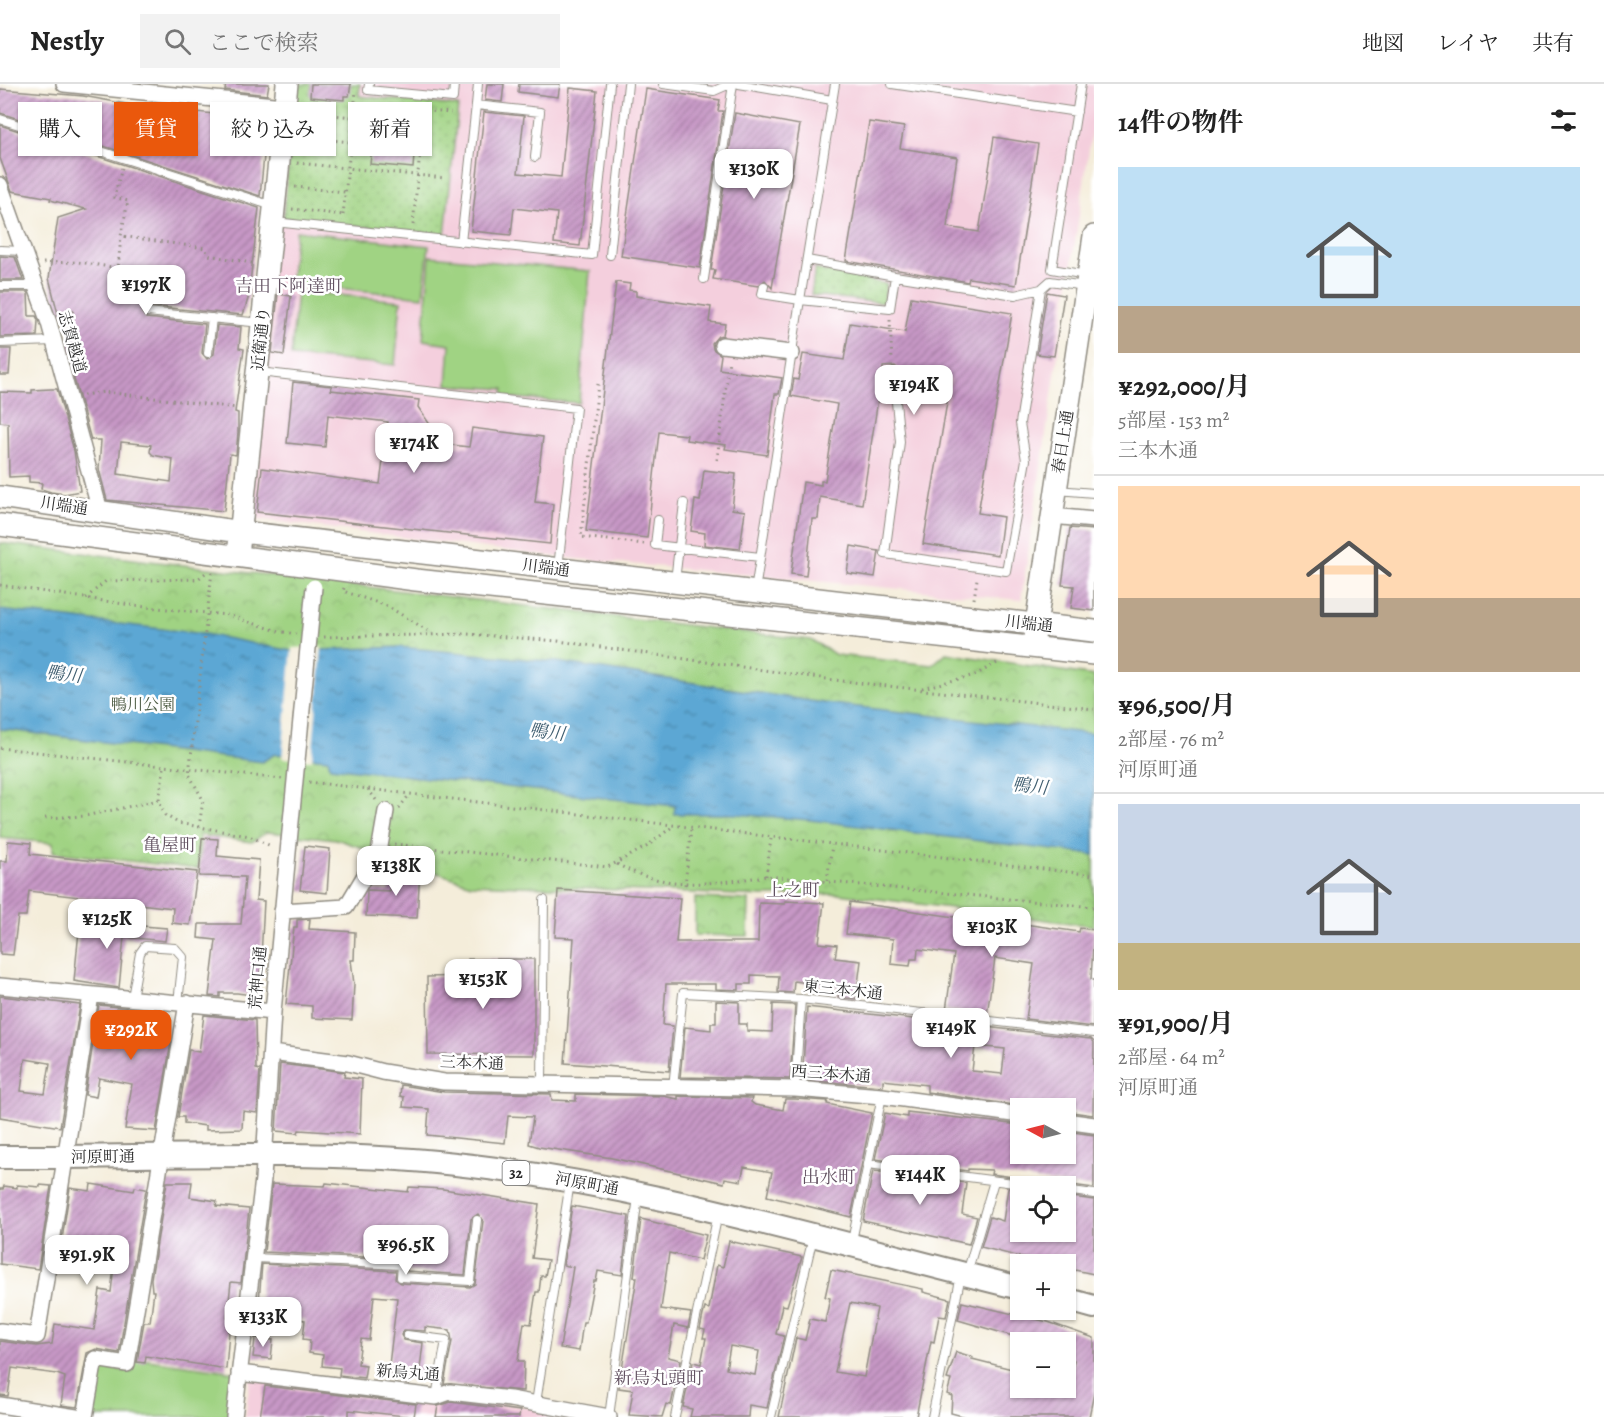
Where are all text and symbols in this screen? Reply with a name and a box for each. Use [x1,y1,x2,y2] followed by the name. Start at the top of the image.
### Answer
[140,14,560,68] search box
[30,22,104,60] text: Nestly
[161,25,194,58] icon: search
[209,28,319,58] text: ここで検索
[1362,29,1404,57] text: 地図
[1437,29,1499,57] text: レイヤ
[1532,29,1574,57] text: 共有
[18,102,102,156] chip: 購入
[114,102,198,156] chip: 賃貸
[210,102,336,156] chip: 絞り込み
[348,102,432,156] chip: 新着
[1547,104,1580,137] icon: filters
[1118,105,1244,140] text: 14件の物件
[712,149,796,200] pin: ¥130K
[729,155,779,182] text: ¥130K
[1295,206,1403,314] icon: home
[104,265,188,316] pin: ¥197K
[121,271,171,298] text: ¥197K
[235,274,343,298] district label: 吉田下阿達町
[247,306,275,372] street label: 近衛通り
[53,308,91,376] street label: 志賀越道
[872,365,956,416] pin: ¥194K
[1118,369,1251,404] text: ¥292,000/月
[889,371,939,398] text: ¥194K
[1118,407,1229,434] text: 5部屋 · 153 m²
[1047,409,1079,475] street label: 春日上通
[372,423,456,474] pin: ¥174K
[389,429,439,456] text: ¥174K
[1118,437,1198,464] text: 三本木通
[39,492,89,520] street label: 川端通
[1295,525,1403,633] icon: home
[521,554,571,582] street label: 川端通
[1004,611,1054,637] street label: 川端通
[45,660,85,688] water label: 鴨川
[1118,688,1236,723] text: ¥96,500/月
[111,694,175,716] park label: 鴨川公園
[528,718,568,746] water label: 鴨川
[1118,726,1224,753] text: 2部屋 · 76 m²
[1118,756,1198,783] text: 河原町通
[1011,772,1051,800] water label: 鴨川
[143,833,197,857] district label: 亀屋町
[1295,843,1403,951] icon: home
[354,846,438,897] pin: ¥138K
[371,852,421,879] text: ¥138K
[766,878,820,902] district label: 上之町
[65,899,149,950] pin: ¥125K
[82,905,132,932] text: ¥125K
[950,907,1034,958] pin: ¥103K
[967,913,1017,940] text: ¥103K
[244,945,272,1011] street label: 荒神口通
[441,959,525,1010] pin: ¥153K
[459,965,507,992] text: ¥153K
[802,975,884,1005] street label: 東三本木通
[1118,1006,1234,1041] text: ¥91,900/月
[909,1008,993,1059] pin: ¥149K
[89,1010,173,1061] pin: ¥292K
[926,1014,976,1041] text: ¥149K
[104,1016,158,1043] text: ¥292K
[1118,1044,1225,1071] text: 2部屋 · 64 m²
[440,1051,504,1075] street label: 三本木通
[790,1060,872,1088] street label: 西三本木通
[1118,1074,1198,1101] text: 河原町通
[1010,1098,1076,1164] north arrow
[1010,1098,1076,1398] map controls
[71,1145,135,1169] street label: 河原町通
[878,1155,962,1206] pin: ¥144K
[502,1161,530,1185] road number: 32
[895,1161,945,1188] text: ¥144K
[802,1165,856,1189] district label: 出水町
[554,1168,620,1200] street label: 河原町通
[1010,1176,1076,1242] button: locate
[357,1225,455,1276] pin: ¥96.5K
[377,1231,435,1258] text: ¥96.5K
[38,1235,136,1286] pin: ¥91.9K
[59,1241,115,1268] text: ¥91.9K
[1010,1254,1076,1320] button: +
[221,1297,305,1348] pin: ¥133K
[239,1303,287,1330] text: ¥133K
[1010,1332,1076,1398] button: −
[375,1360,441,1386] street label: 新烏丸通
[614,1366,704,1390] district label: 新烏丸頭町

